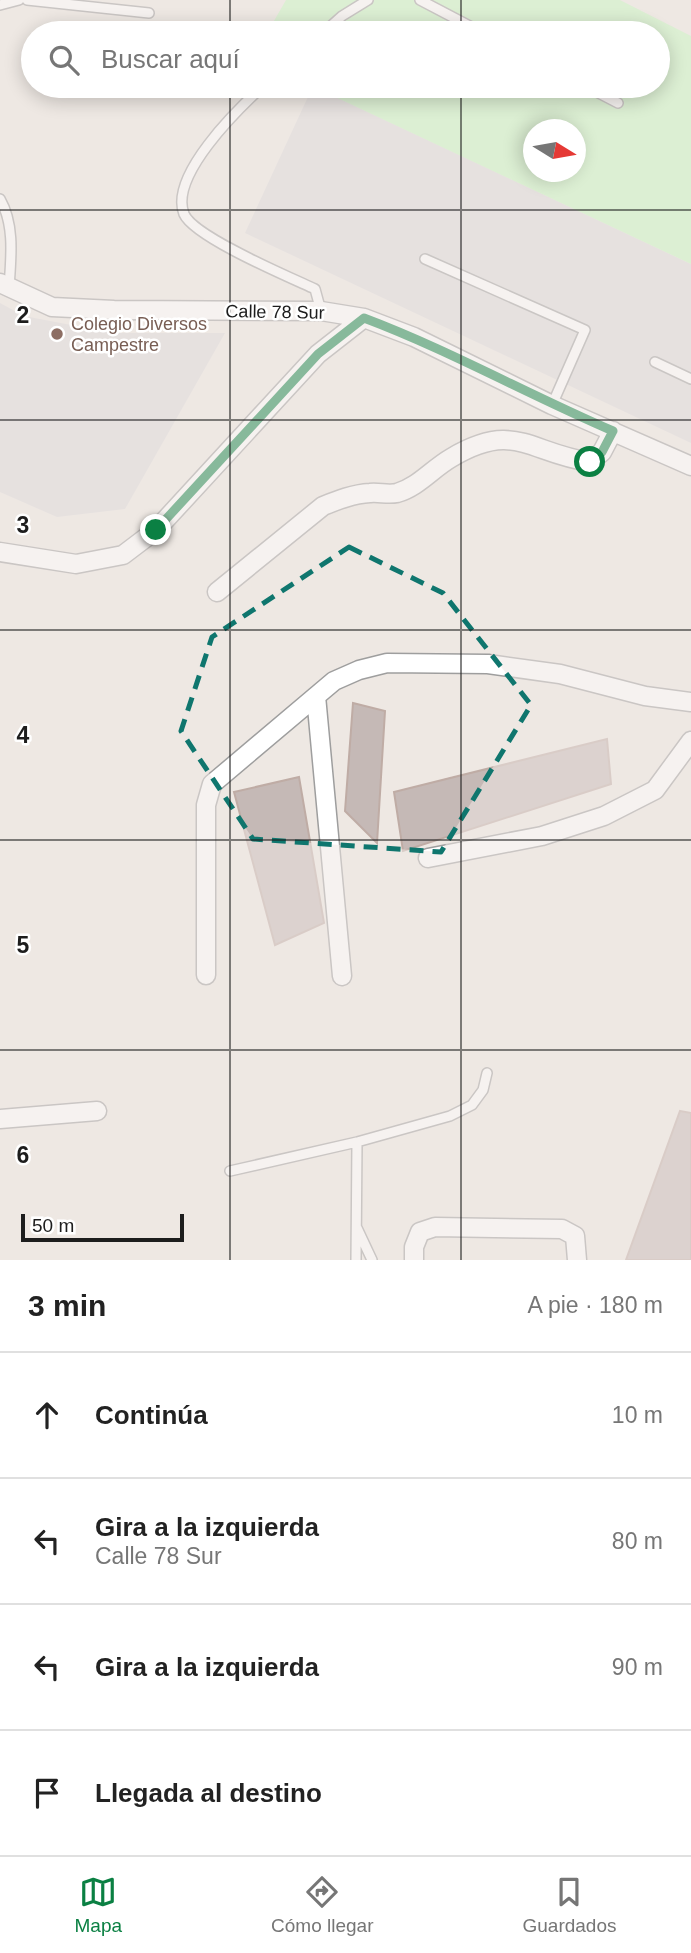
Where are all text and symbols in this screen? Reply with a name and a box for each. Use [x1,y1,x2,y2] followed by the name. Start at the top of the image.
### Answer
[21,21,670,98] search box
[45,41,83,79] icon: search
[101,44,240,74] text: Buscar aquí
[523,119,586,182] north arrow
[225,301,325,323] street label: Calle 78 Sur
[17,302,29,328] text: 2
[71,314,207,355] place label: Colegio Diversos Campestre
[49,326,65,342] marker: Colegio Diversos Campestre
[574,446,605,477] route start
[17,512,29,538] text: 3
[140,514,171,545] route end
[17,722,30,748] text: 4
[17,932,30,958] text: 5
[17,1142,29,1168] text: 6
[21,1211,184,1243] scale bar
[32,1215,74,1236] text: 50 m
[28,1289,106,1322] text: 3 min
[527,1292,663,1318] text: A pie · 180 m
[28,1396,66,1434] icon: ahead
[95,1400,208,1430] text: Continúa
[612,1402,663,1428] text: 10 m
[95,1512,319,1542] text: Gira a la izquierda
[28,1522,66,1560] icon: left
[612,1528,663,1554] text: 80 m
[95,1543,222,1569] text: Calle 78 Sur
[28,1648,66,1686] icon: left
[95,1652,319,1682] text: Gira a la izquierda
[612,1654,663,1680] text: 90 m
[28,1774,66,1812] icon: arrive
[95,1778,322,1808] text: Llegada al destino
[75,1873,122,1937] tab: Mapa
[271,1873,373,1937] tab: Cómo llegar
[522,1873,616,1937] tab: Guardados

